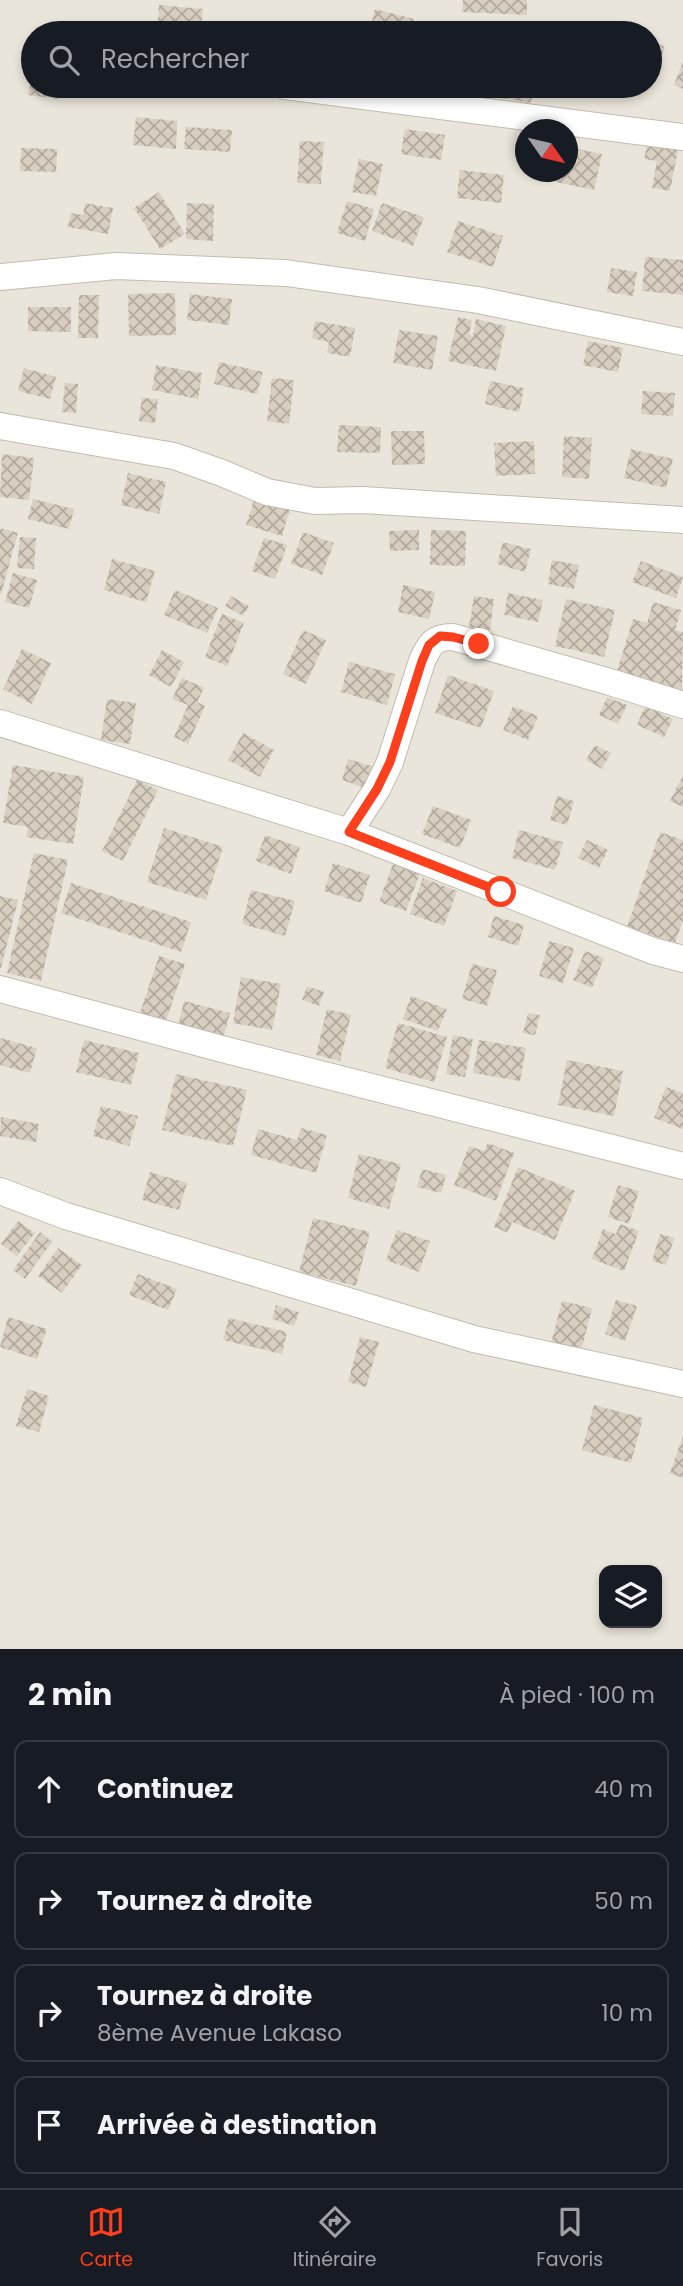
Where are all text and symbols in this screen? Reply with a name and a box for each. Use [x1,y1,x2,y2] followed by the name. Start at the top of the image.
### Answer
[21,21,662,98] search box
[45,41,83,79] icon: search
[101,41,249,77] text: Rechercher
[515,119,578,182] north arrow
[463,628,494,659] route end
[485,876,516,907] route start
[599,1565,662,1628] map controls
[599,1565,662,1628] button: layers
[28,1673,112,1716] text: 2 min
[499,1679,655,1711] text: À pied · 100 m
[30,1770,68,1808] icon: ahead
[97,1771,233,1807] text: Continuez
[594,1773,653,1805] text: 40 m
[30,1882,68,1920] icon: right
[97,1883,312,1919] text: Tournez à droite
[594,1885,653,1917] text: 50 m
[97,1978,312,2014] text: Tournez à droite
[30,1994,68,2032] icon: right
[601,1997,653,2029] text: 10 m
[97,2017,342,2049] text: 8ème Avenue Lakaso
[30,2106,68,2144] icon: arrive
[97,2107,377,2143] text: Arrivée à destination
[80,2203,133,2274] tab: Carte
[293,2203,377,2274] tab: Itinéraire
[536,2203,603,2274] tab: Favoris

